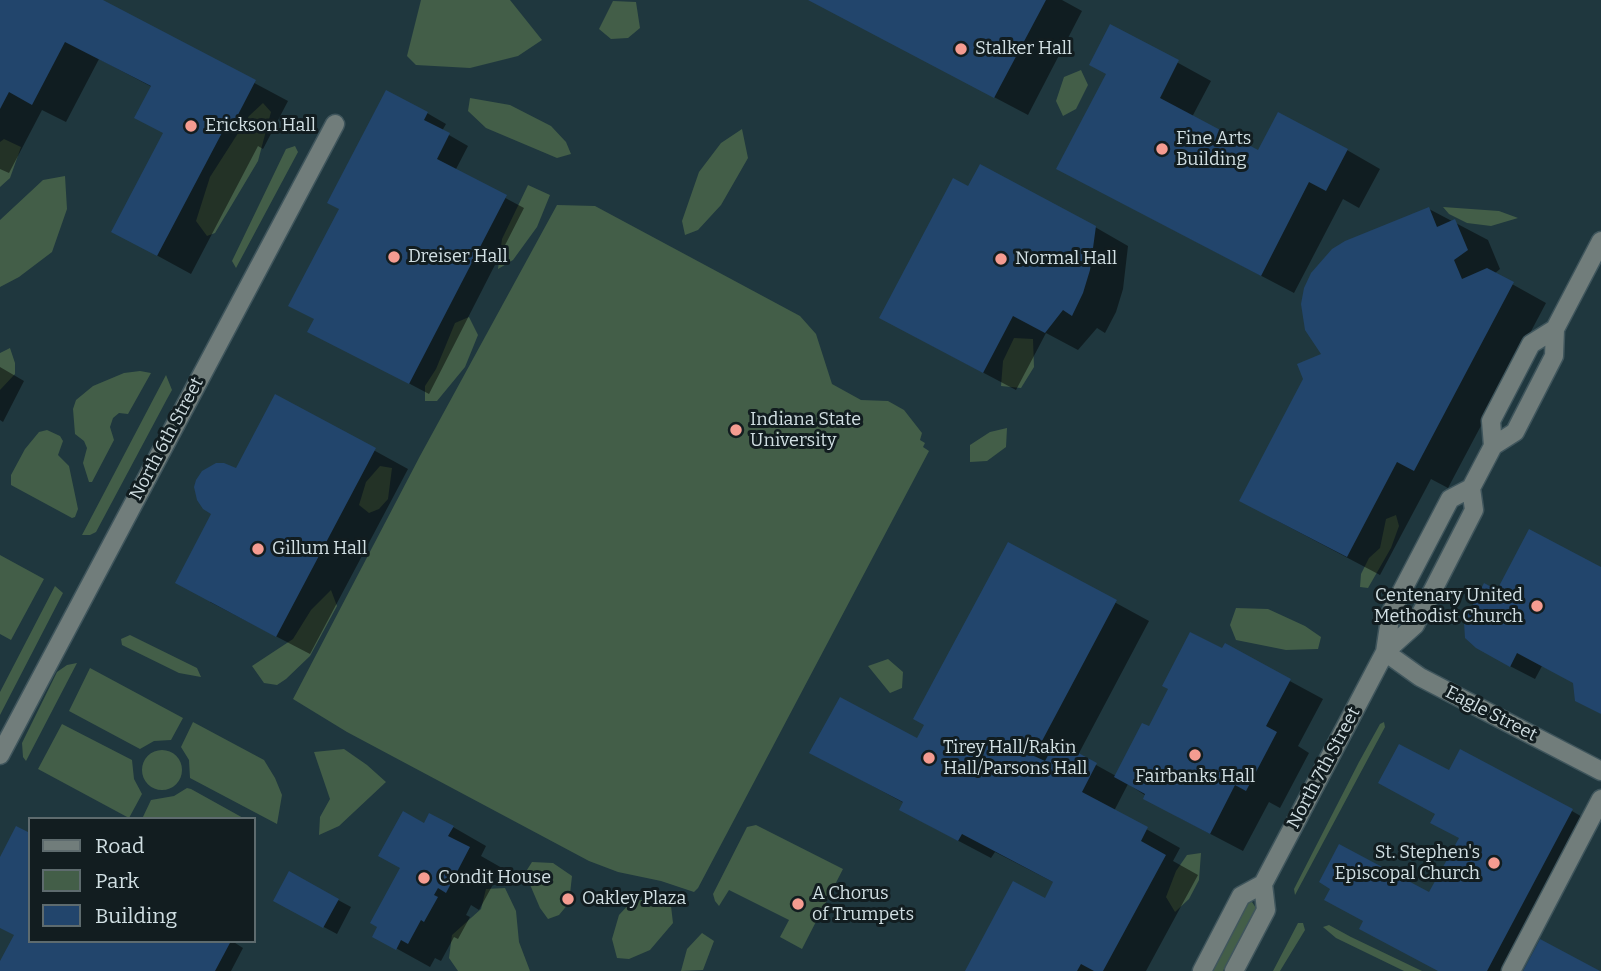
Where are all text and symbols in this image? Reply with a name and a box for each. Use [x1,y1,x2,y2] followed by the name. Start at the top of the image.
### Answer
[975,38,1072,60] place label: Stalker Hall
[953,41,969,57] marker: Stalker Hall
[205,115,316,137] place label: Erickson Hall
[183,118,199,134] marker: Erickson Hall
[1176,128,1251,170] place label: Fine Arts Building
[1154,141,1170,157] marker: Fine Arts Building
[408,246,508,268] place label: Dreiser Hall
[1015,248,1117,270] place label: Normal Hall
[386,249,402,265] marker: Dreiser Hall
[993,251,1009,267] marker: Normal Hall
[126,374,208,504] street label: North 6th Street
[750,409,861,452] place label: Indiana State University
[728,422,744,438] marker: Indiana State University
[272,538,367,560] place label: Gillum Hall
[250,541,266,557] marker: Gillum Hall
[1374,585,1523,628] place label: Centenary United Methodist Church
[1529,598,1545,614] marker: Centenary United Methodist Church
[1442,682,1540,746] street label: Eagle Street
[1283,704,1365,832] street label: North 7th Street
[943,737,1087,780] place label: Tirey Hall/Rakin Hall/Parsons Hall
[1187,747,1203,763] marker: Fairbanks Hall
[921,750,937,766] marker: Tirey Hall/Rakin Hall/Parsons Hall
[1135,766,1255,788] place label: Fairbanks Hall
[28,817,256,943] legend
[95,833,144,859] text: Road
[1335,842,1480,884] place label: St. Stephen's Episcopal Church
[1486,855,1502,871] marker: St. Stephen's Episcopal Church
[438,867,551,889] place label: Condit House
[95,868,139,894] text: Park
[416,870,432,886] marker: Condit House
[812,883,914,926] place label: A Chorus of Trumpets
[582,888,686,910] place label: Oakley Plaza
[560,891,576,907] marker: Oakley Plaza
[790,896,806,912] marker: A Chorus of Trumpets
[95,903,177,929] text: Building

